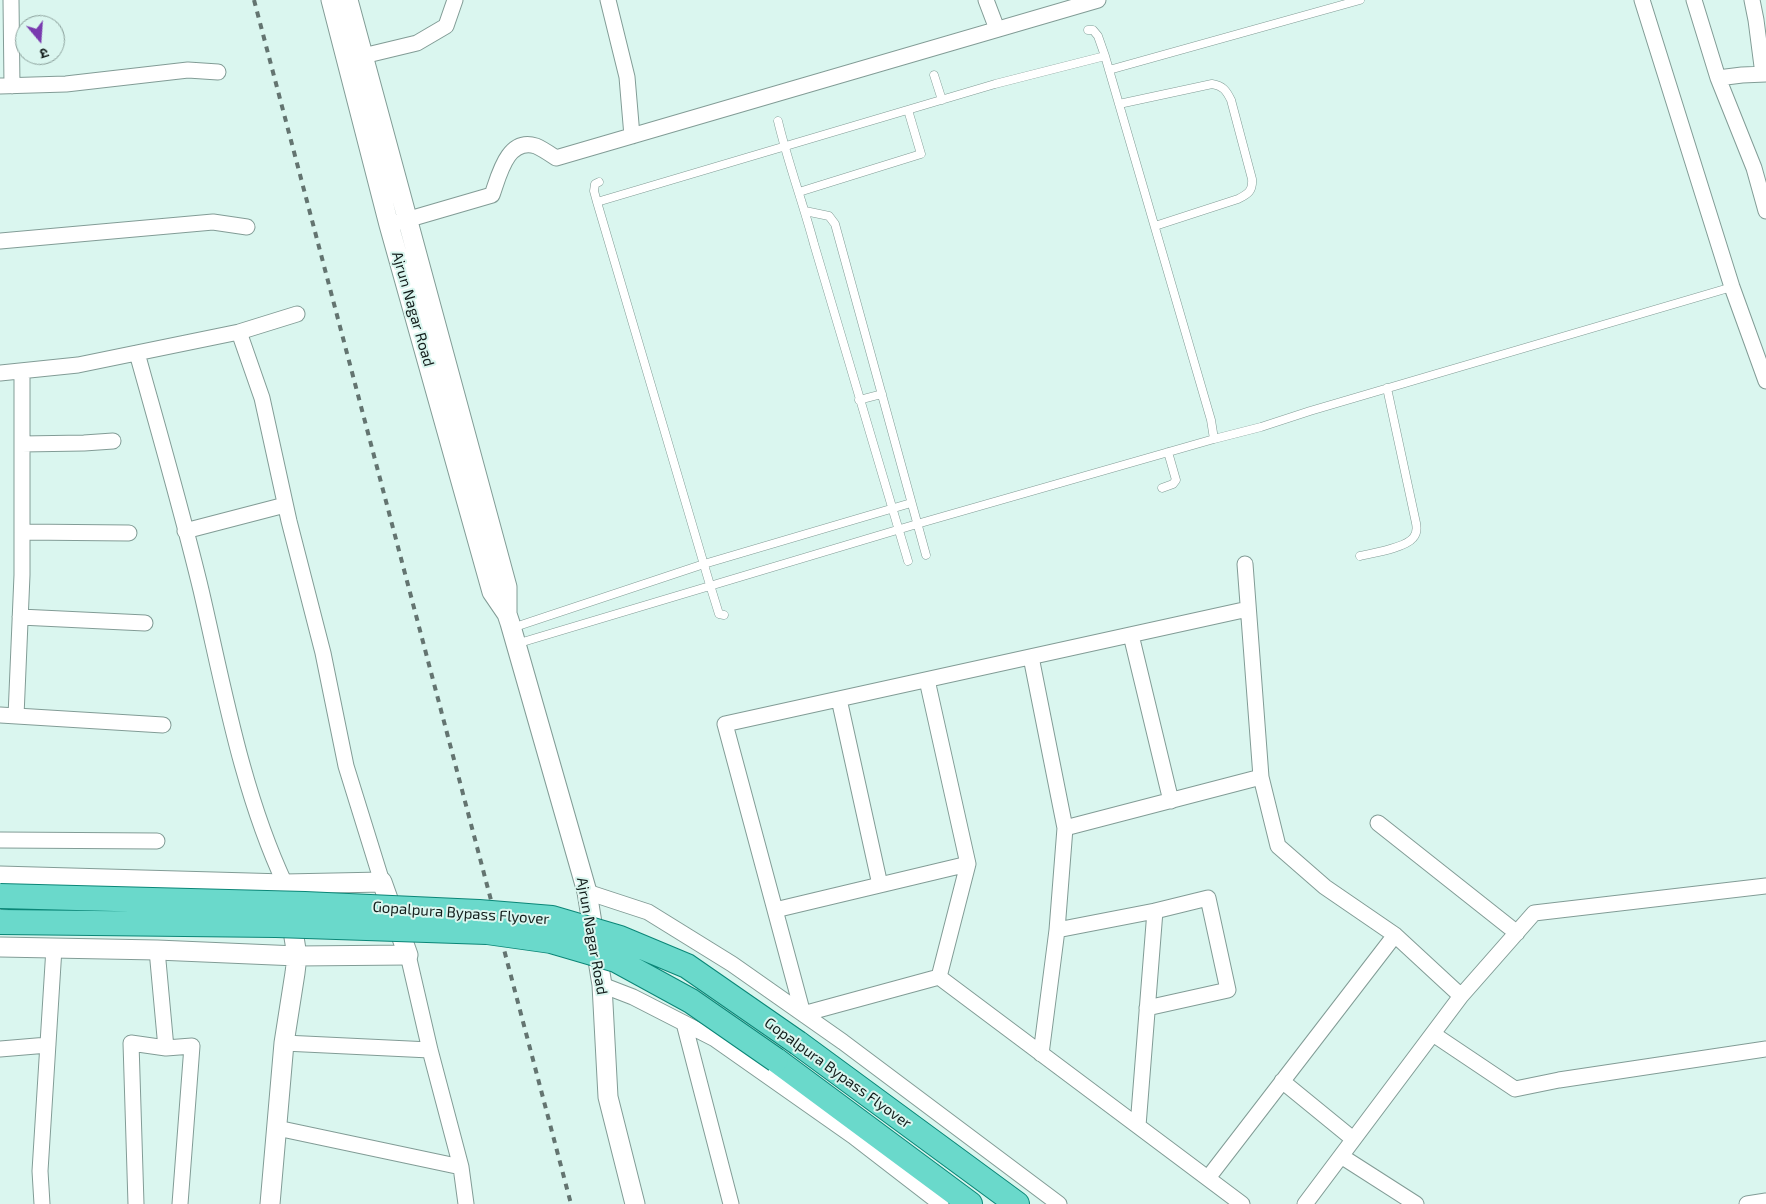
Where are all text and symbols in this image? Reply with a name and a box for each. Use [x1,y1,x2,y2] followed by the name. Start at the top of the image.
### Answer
[15,15,65,65] north arrow
[38,44,51,63] text: उ
[388,249,438,369] street label: Ajrun Nagar Road
[573,876,611,996] street label: Ajrun Nagar Road
[372,898,550,928] street label: Gopalpura Bypass Flyover
[761,1014,915,1132] street label: Gopalpura Bypass Flyover

